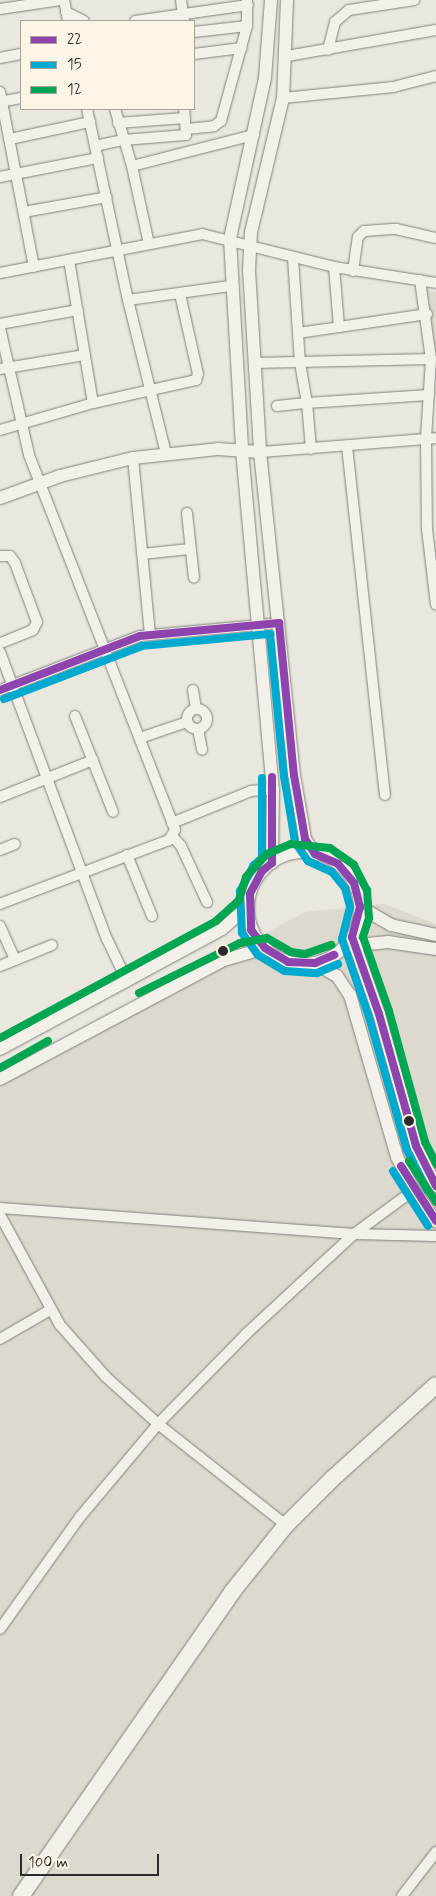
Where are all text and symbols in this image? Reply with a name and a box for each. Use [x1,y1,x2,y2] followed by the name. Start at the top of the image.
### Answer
[20,20,195,110] legend
[67,30,82,50] text: 22
[67,55,82,75] text: 15
[67,80,82,100] text: 12
[218,946,228,956] unlabelled marker
[404,1116,414,1126] unlabelled marker
[22,1844,161,1876] scale bar
[28,1853,68,1873] text: 100 m

